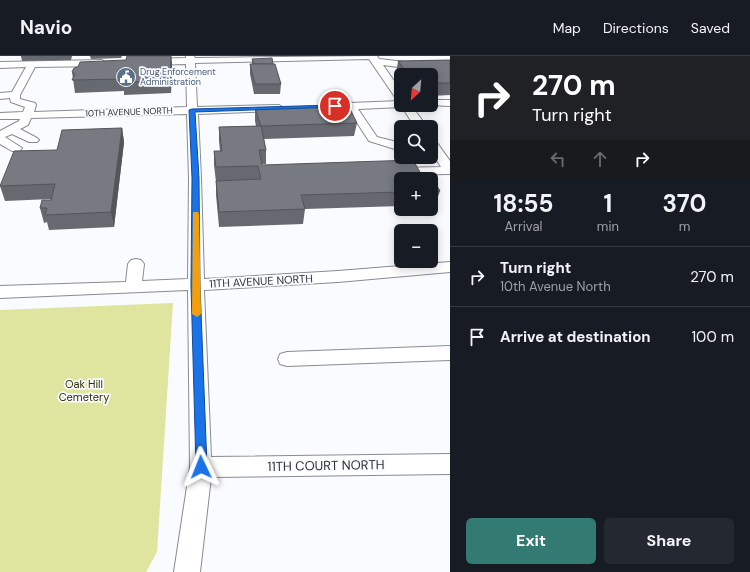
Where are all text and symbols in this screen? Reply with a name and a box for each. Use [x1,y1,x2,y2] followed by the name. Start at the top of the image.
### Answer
[20,15,72,40] text: Navio
[553,19,581,37] text: Map
[603,19,669,37] text: Directions
[691,19,730,37] text: Saved
[115,66,137,88] public building icon: Drug Enforcement Administration
[140,66,216,88] place label: Drug Enforcement Administration
[532,67,615,104] text: 270 m
[394,68,438,112] north arrow
[394,68,438,268] map controls
[466,72,518,124] icon: right
[318,89,352,123] pin
[324,95,346,117] icon: arrive
[532,103,612,127] text: Turn right
[85,104,173,120] street label: 10TH AVENUE NORTH
[394,120,438,164] button: search
[547,148,569,170] icon: left
[589,148,611,170] icon: ahead
[631,148,653,170] icon: right
[394,172,438,216] button: +
[493,188,553,219] text: 18:55
[604,188,612,219] text: 1
[663,188,706,219] text: 370
[504,218,542,235] text: Arrival
[597,218,619,235] text: min
[679,218,690,235] text: m
[394,224,438,268] button: −
[500,258,571,278] text: Turn right
[466,266,488,288] icon: right
[690,267,734,287] text: 270 m
[209,271,313,291] street label: 11TH AVENUE NORTH
[500,278,611,295] text: 10th Avenue North
[466,326,488,348] icon: arrive
[500,327,651,347] text: Arrive at destination
[691,327,734,347] text: 100 m
[59,377,109,404] park label: Oak Hill Cemetery
[180,446,222,488] position arrow
[267,456,385,475] street label: 11TH COURT NORTH
[466,518,596,564] button: Exit
[604,518,734,564] button: Share

